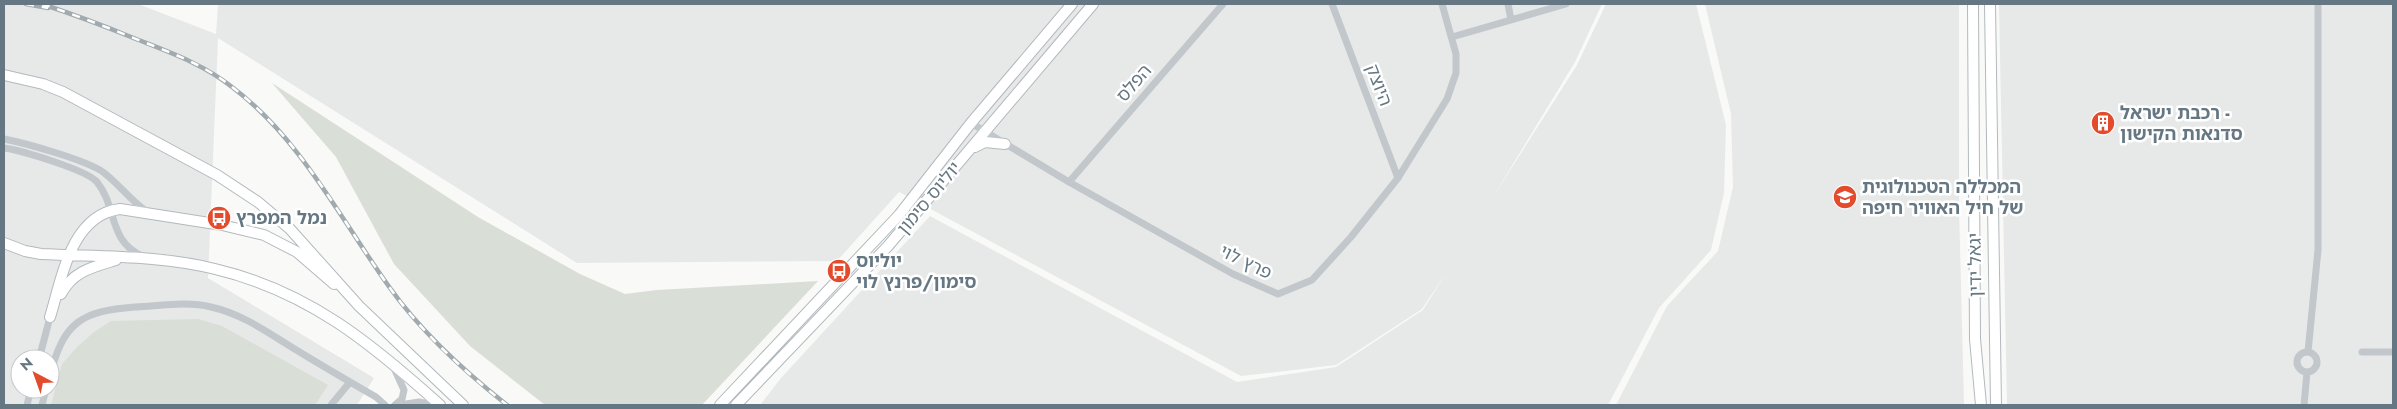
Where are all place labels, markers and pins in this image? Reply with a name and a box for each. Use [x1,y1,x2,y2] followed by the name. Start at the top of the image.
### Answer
[2120,100,2243,147] place label: רכבת ישראל - סדנאות הקישון
[2090,110,2116,136] building icon: רכבת ישראל - סדנאות הקישון
[1862,174,2023,221] place label: המכללה הטכנולוגית של חיל האוויר חיפה
[1832,184,1858,210] school or university icon: המכללה הטכנולוגית של חיל האוויר חיפה
[206,205,232,231] bus stop icon: נמל המפרץ
[236,205,327,231] place label: נמל המפרץ
[856,248,976,295] place label: יוליוס סימון/פרנץ לוי
[826,258,852,284] bus stop icon: יוליוס סימון/פרנץ לוי

